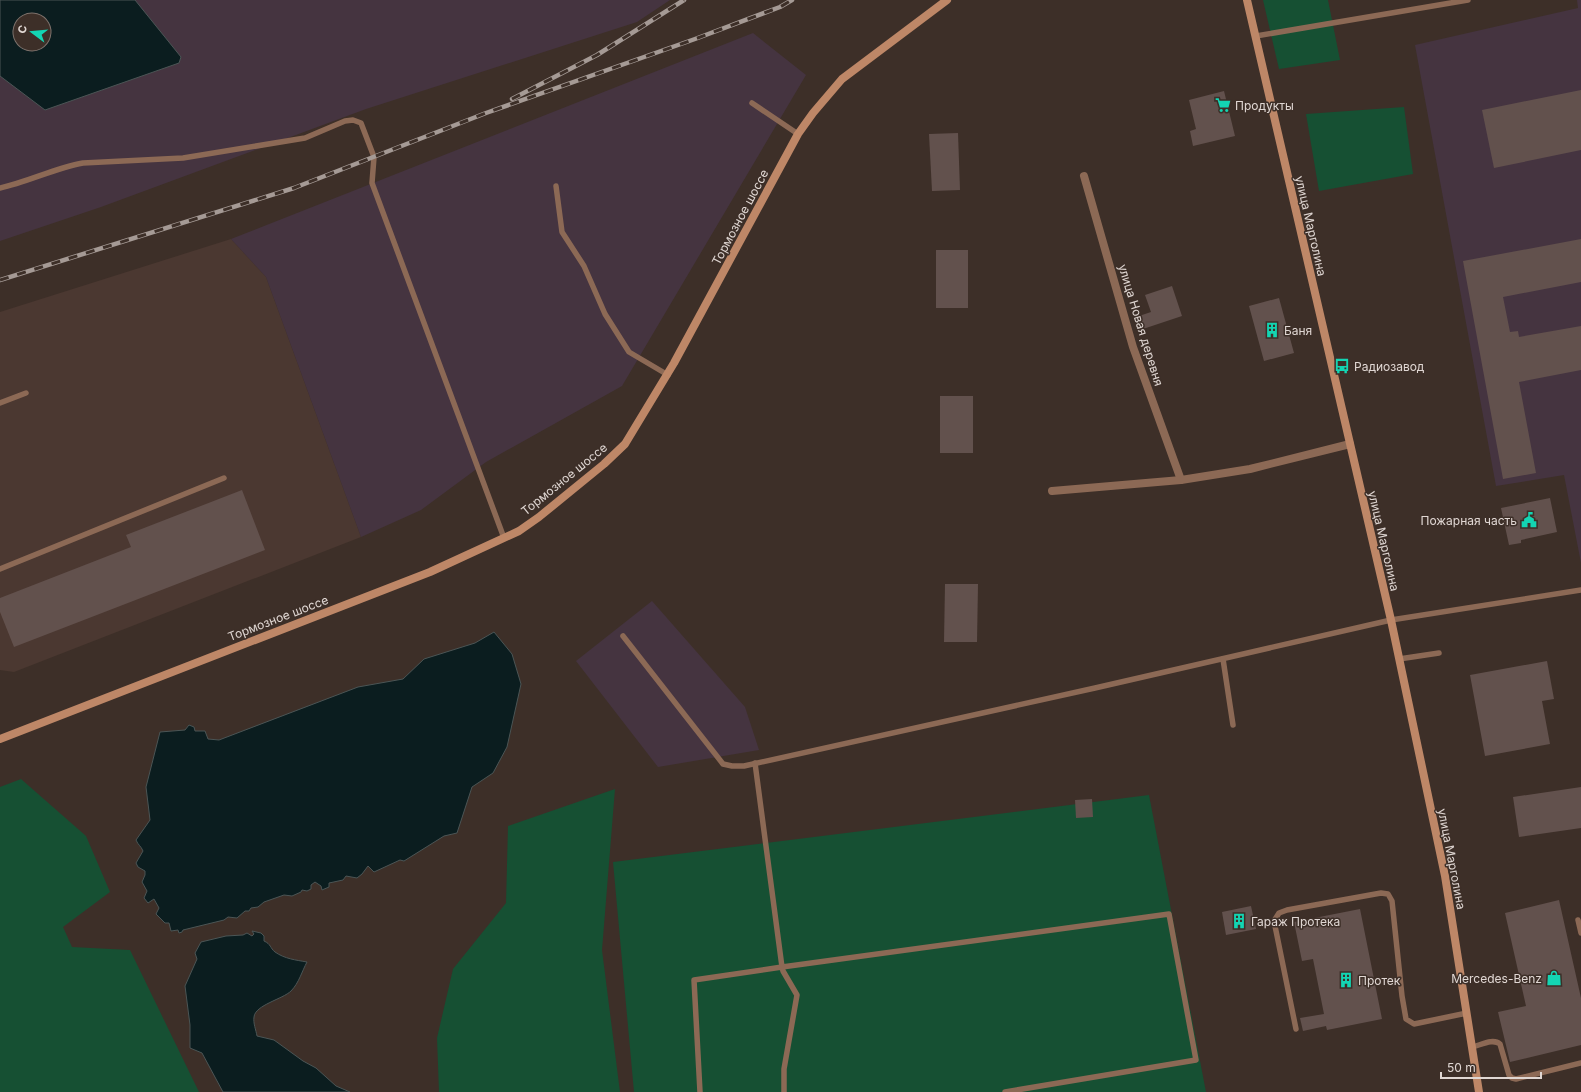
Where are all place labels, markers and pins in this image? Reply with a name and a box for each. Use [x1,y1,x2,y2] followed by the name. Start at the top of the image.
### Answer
[1214,96,1232,114] supermarket icon: Продукты
[1235,98,1294,113] place label: Продукты
[1263,321,1281,339] building icon: Баня
[1284,323,1312,338] place label: Баня
[1333,357,1351,375] bus stop icon: Радиозавод
[1354,359,1425,374] place label: Радиозавод
[1520,511,1538,529] public building icon: Пожарная часть
[1420,513,1517,528] place label: Пожарная часть
[1230,912,1248,930] building icon: Гараж Протека
[1251,914,1340,929] place label: Гараж Протека
[1545,969,1563,987] shop icon: Mercedes-Benz
[1337,971,1355,989] building icon: Протек
[1451,971,1542,986] place label: Mercedes-Benz
[1358,973,1401,988] place label: Протек

